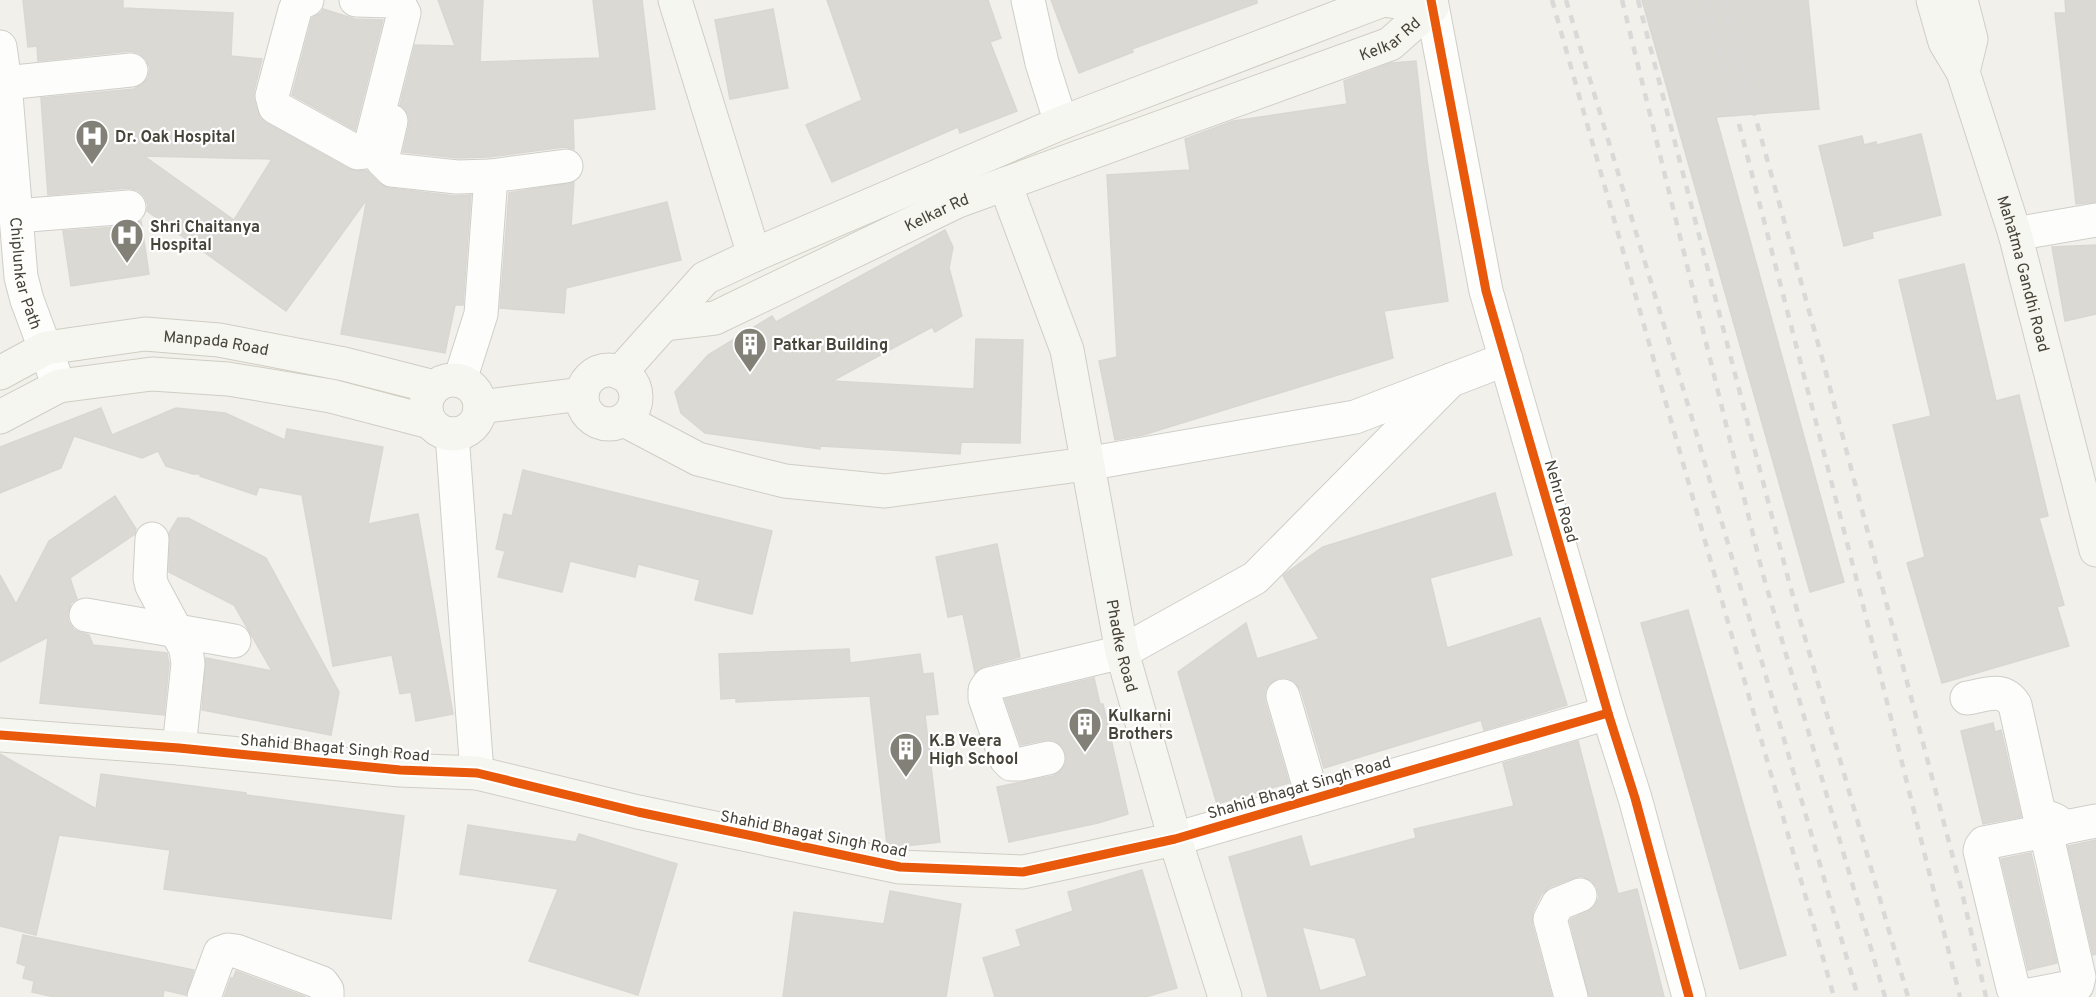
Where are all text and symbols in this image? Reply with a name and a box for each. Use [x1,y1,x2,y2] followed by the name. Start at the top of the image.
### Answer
[1357,14,1426,66] street label: Kelkar Rd
[74,118,110,165] hospital icon: Dr. Oak Hospital
[115,128,235,148] place label: Dr. Oak Hospital
[902,190,972,237] street label: Kelkar Rd
[1991,194,2053,354] street label: Mahatma Gandhi Road
[4,216,45,333] street label: Chiplunkar Path
[109,217,145,264] hospital icon: Shri Chaitanya Hospital
[150,218,260,256] place label: Shri Chaitanya Hospital
[732,326,768,373] building icon: Patkar Building
[162,328,270,361] street label: Manpada Road
[773,336,888,356] place label: Patkar Building
[1539,458,1581,545] street label: Nehru Road
[1101,598,1141,695] street label: Phadke Road
[1067,706,1103,753] building icon: Kulkarni Brothers
[1108,707,1173,745] place label: Kulkarni Brothers
[239,731,430,767] street label: Shahid Bhagat Singh Road
[888,731,924,778] building icon: K.B Veera High School
[929,732,1018,770] place label: K.B Veera High School
[1205,753,1394,825] street label: Shahid Bhagat Singh Road
[718,807,909,863] street label: Shahid Bhagat Singh Road

